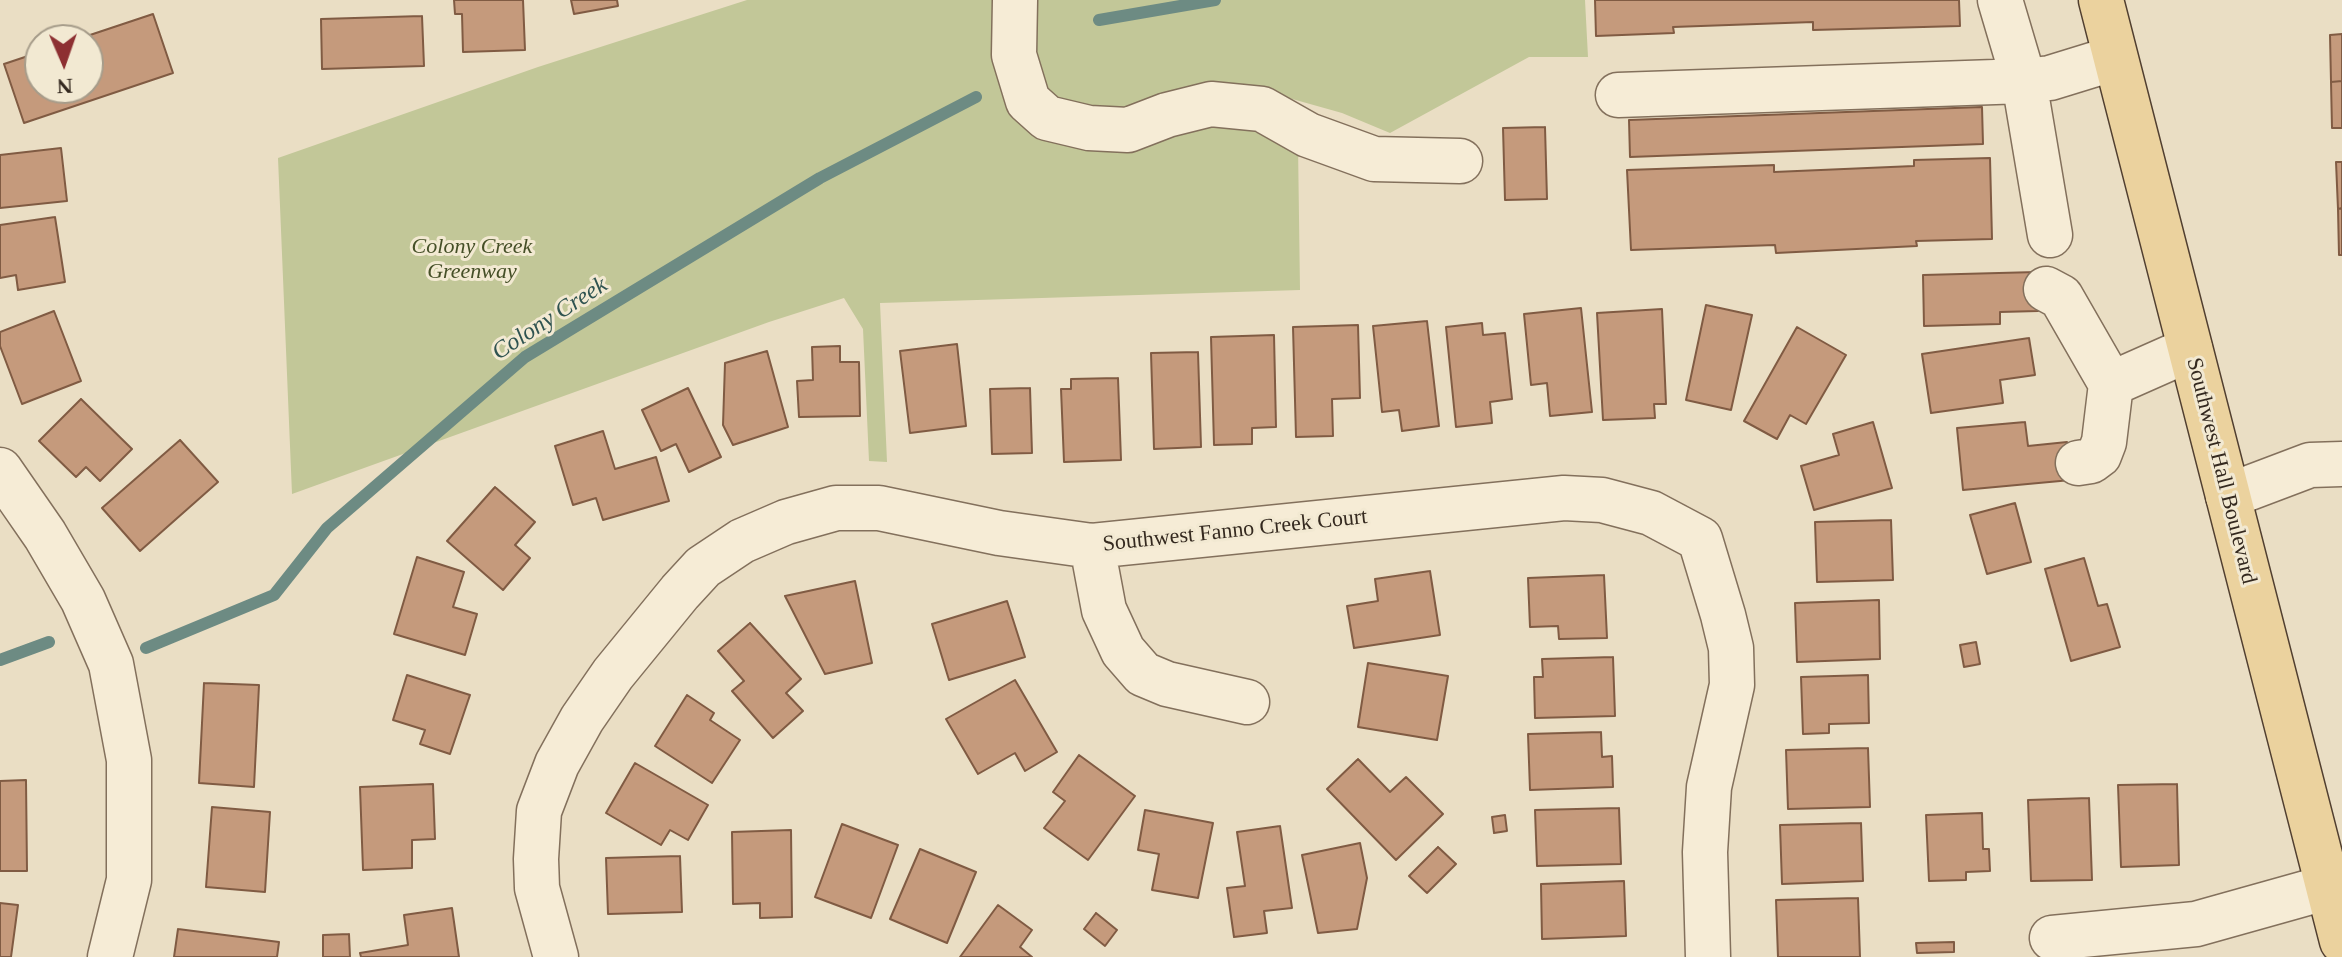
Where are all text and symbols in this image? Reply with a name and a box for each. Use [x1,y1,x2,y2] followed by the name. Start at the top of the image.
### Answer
[24,24,104,104] north arrow
[56,74,73,99] text: N
[412,234,532,286] park label: Colony Creek Greenway
[487,271,613,367] water label: Colony Creek
[2180,355,2262,587] street label: Southwest Hall Boulevard
[1101,504,1369,558] street label: Southwest Fanno Creek Court

